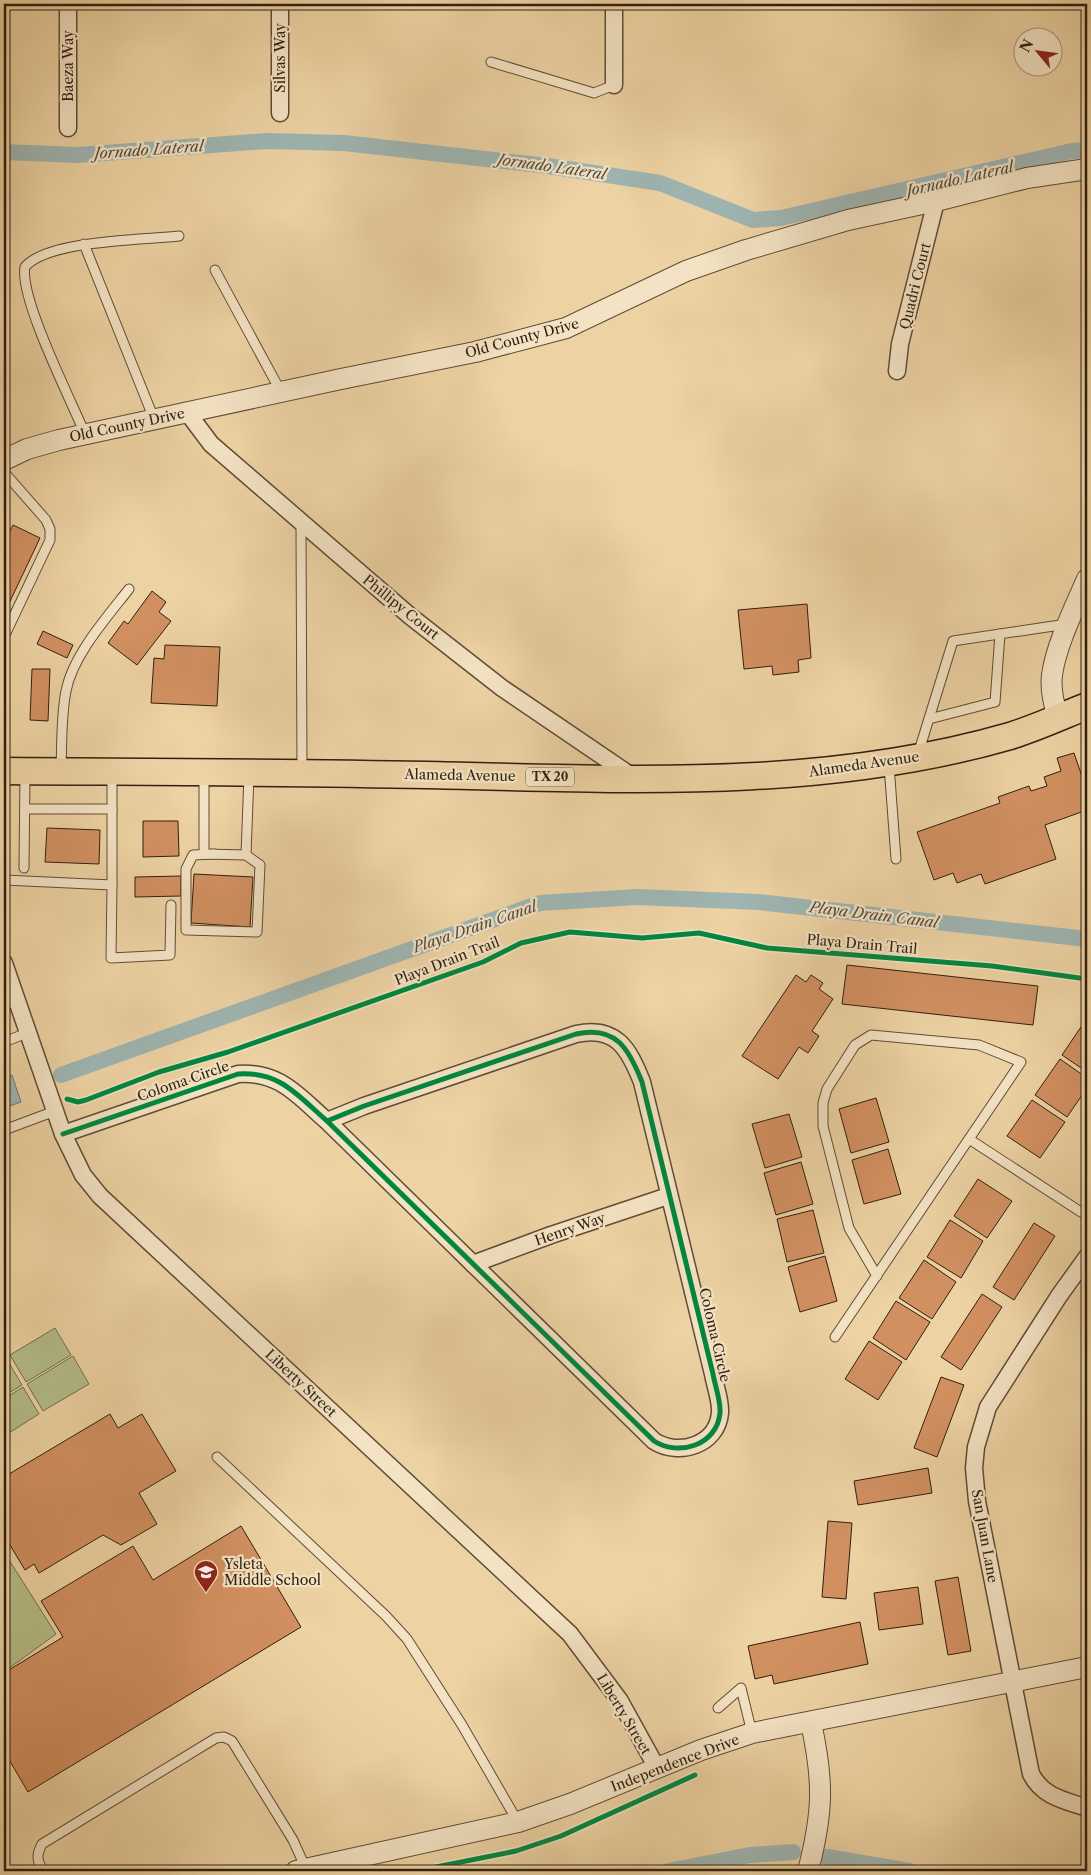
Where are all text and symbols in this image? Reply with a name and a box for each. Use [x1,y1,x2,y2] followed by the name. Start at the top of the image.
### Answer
[271,23,289,93] street label: Silvas Way
[1014,28,1064,78] north arrow
[59,30,77,102] street label: Baeza Way
[1016,36,1037,55] text: N
[90,136,207,163] water label: Jornado Lateral
[492,149,610,184] water label: Jornado Lateral
[900,156,1018,201] water label: Jornado Lateral
[896,241,934,331] street label: Quadri Court
[463,314,581,362] street label: Old County Drive
[68,404,186,446] street label: Old County Drive
[359,571,443,643] street label: Phillipy Court
[807,747,921,781] street label: Alameda Avenue
[403,765,516,785] street label: Alameda Avenue
[526,768,574,786] road number: TX 20
[410,896,541,957] water label: Playa Drain Canal
[808,897,942,932] water label: Playa Drain Canal
[806,930,918,958] street label: Playa Drain Trail
[392,933,502,989] street label: Playa Drain Trail
[135,1057,232,1105] street label: Coloma Circle
[532,1208,608,1249] street label: Henry Way
[695,1286,735,1384] street label: Coloma Circle
[261,1345,341,1421] street label: Liberty Street
[968,1488,1002,1584] street label: San Juan Lane
[223,1555,321,1589] place label: Ysleta Middle School
[193,1559,219,1593] school or university icon: Ysleta Middle School
[593,1670,655,1758] street label: Liberty Street
[608,1730,742,1796] street label: Independence Drive

